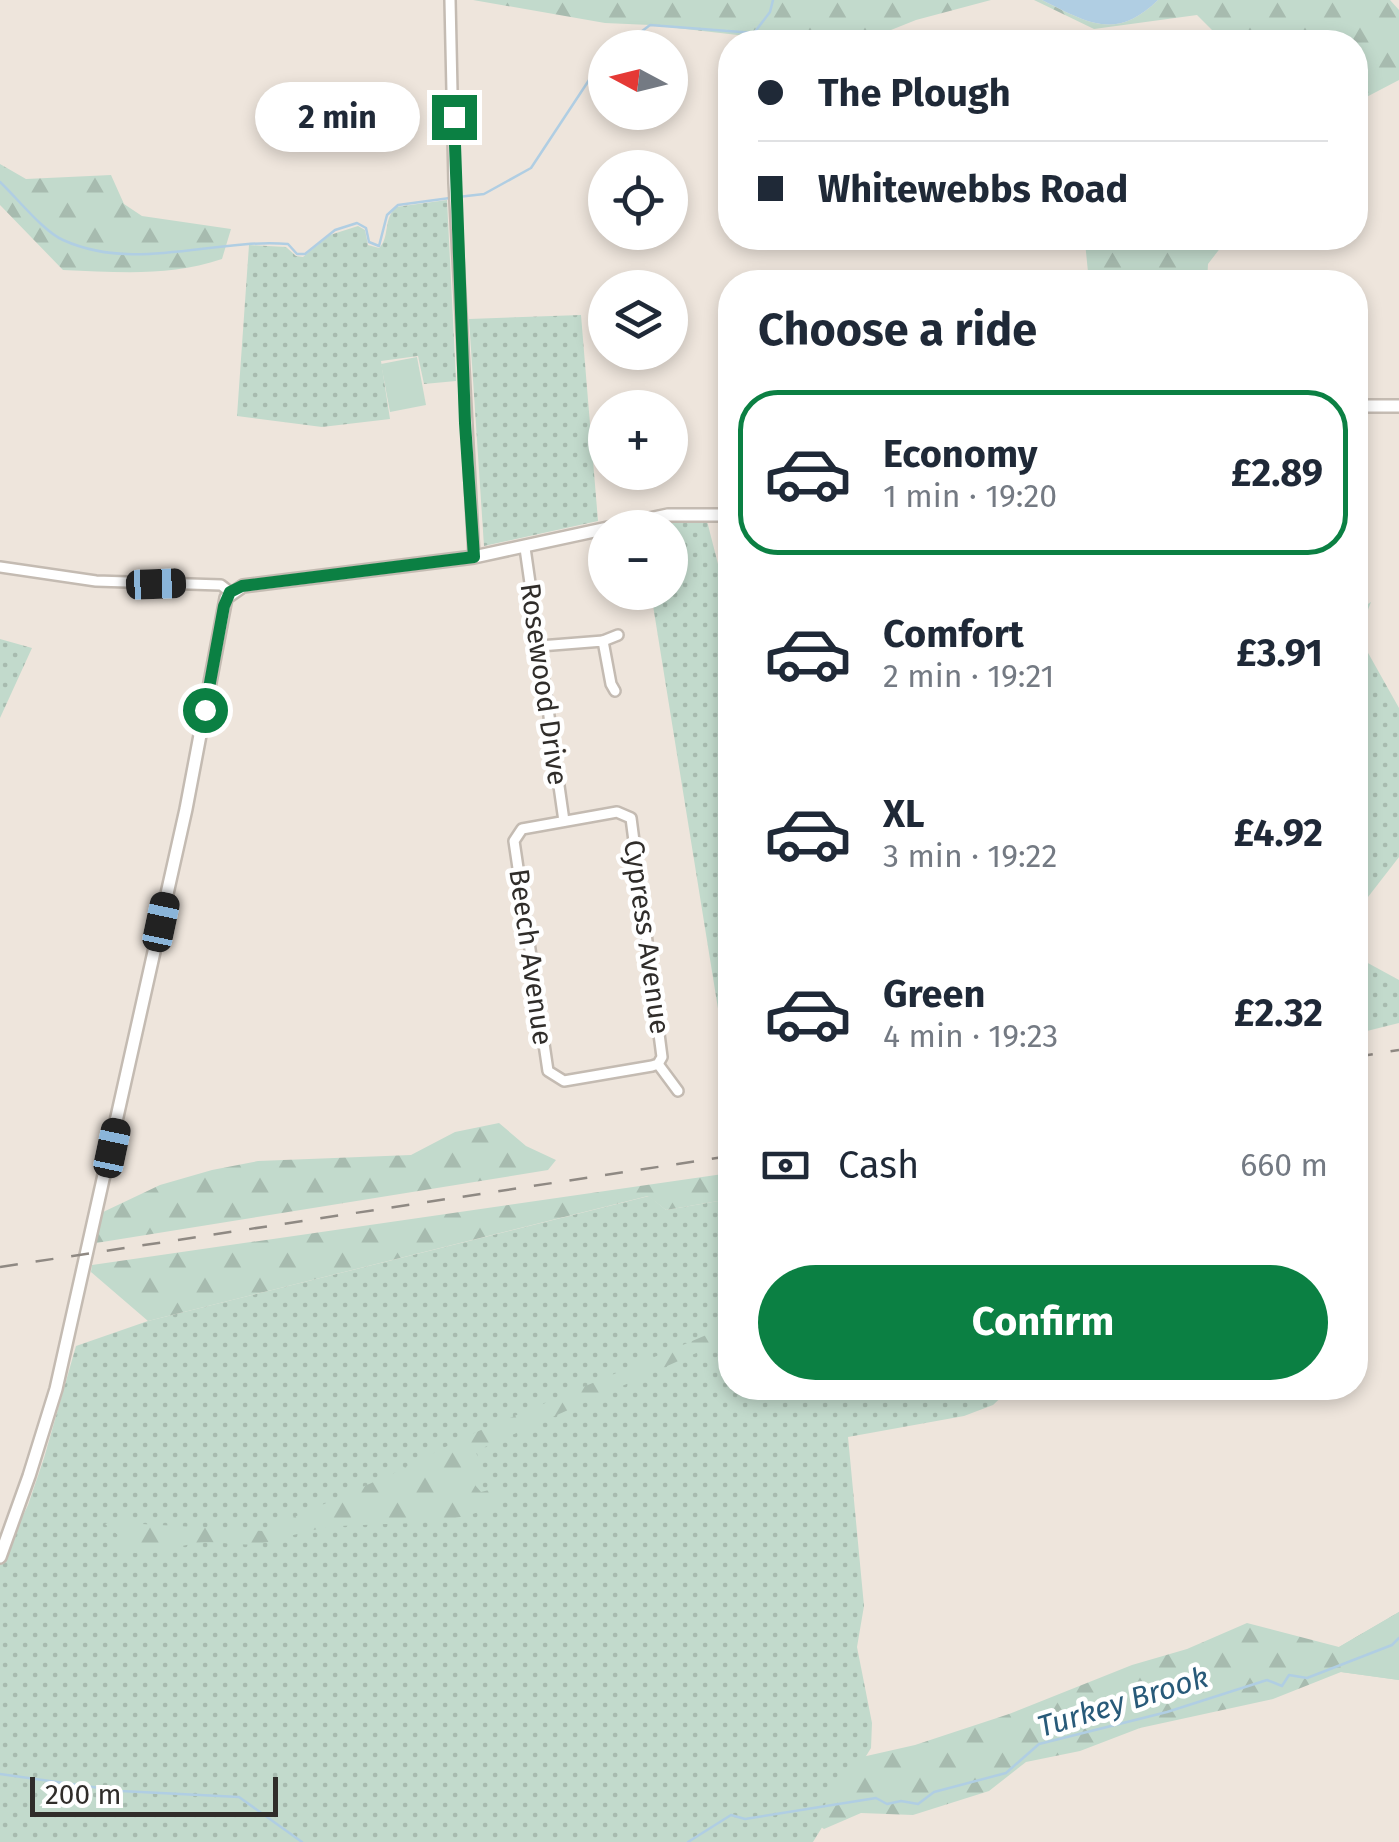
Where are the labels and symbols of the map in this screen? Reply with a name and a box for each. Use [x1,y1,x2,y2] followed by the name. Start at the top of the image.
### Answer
[588,30,688,130] north arrow
[254,82,419,152] callout: 2 min
[432,95,477,140] route end
[125,568,187,600] car
[513,581,575,787] street label: Rosewood Drive
[183,688,228,733] route start
[617,838,677,1036] street label: Cypress Avenue
[502,867,560,1047] street label: Beech Avenue
[140,890,182,954] car
[91,1116,133,1180] car
[1033,1659,1213,1745] water label: Turkey Brook
[30,1772,278,1816] scale bar

